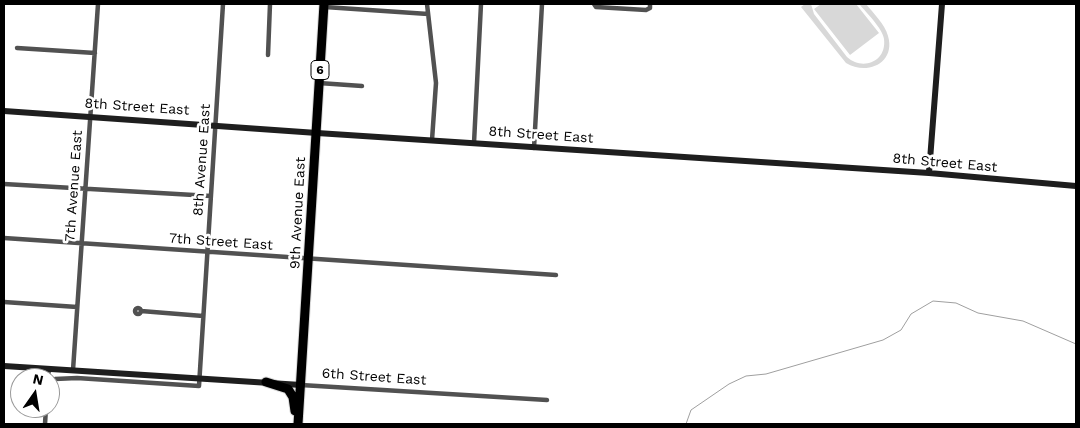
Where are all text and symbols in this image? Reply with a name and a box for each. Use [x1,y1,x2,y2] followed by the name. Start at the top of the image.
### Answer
[311,60,329,80] road number: 6
[84,95,190,119] street label: 8th Street East
[190,103,214,217] street label: 8th Avenue East
[488,123,594,147] street label: 8th Street East
[62,130,86,242] street label: 7th Avenue East
[892,150,998,176] street label: 8th Street East
[287,156,309,270] street label: 9th Avenue East
[168,230,274,254] street label: 7th Street East
[321,365,427,389] street label: 6th Street East
[10,368,60,418] north arrow
[31,370,45,388] text: N

